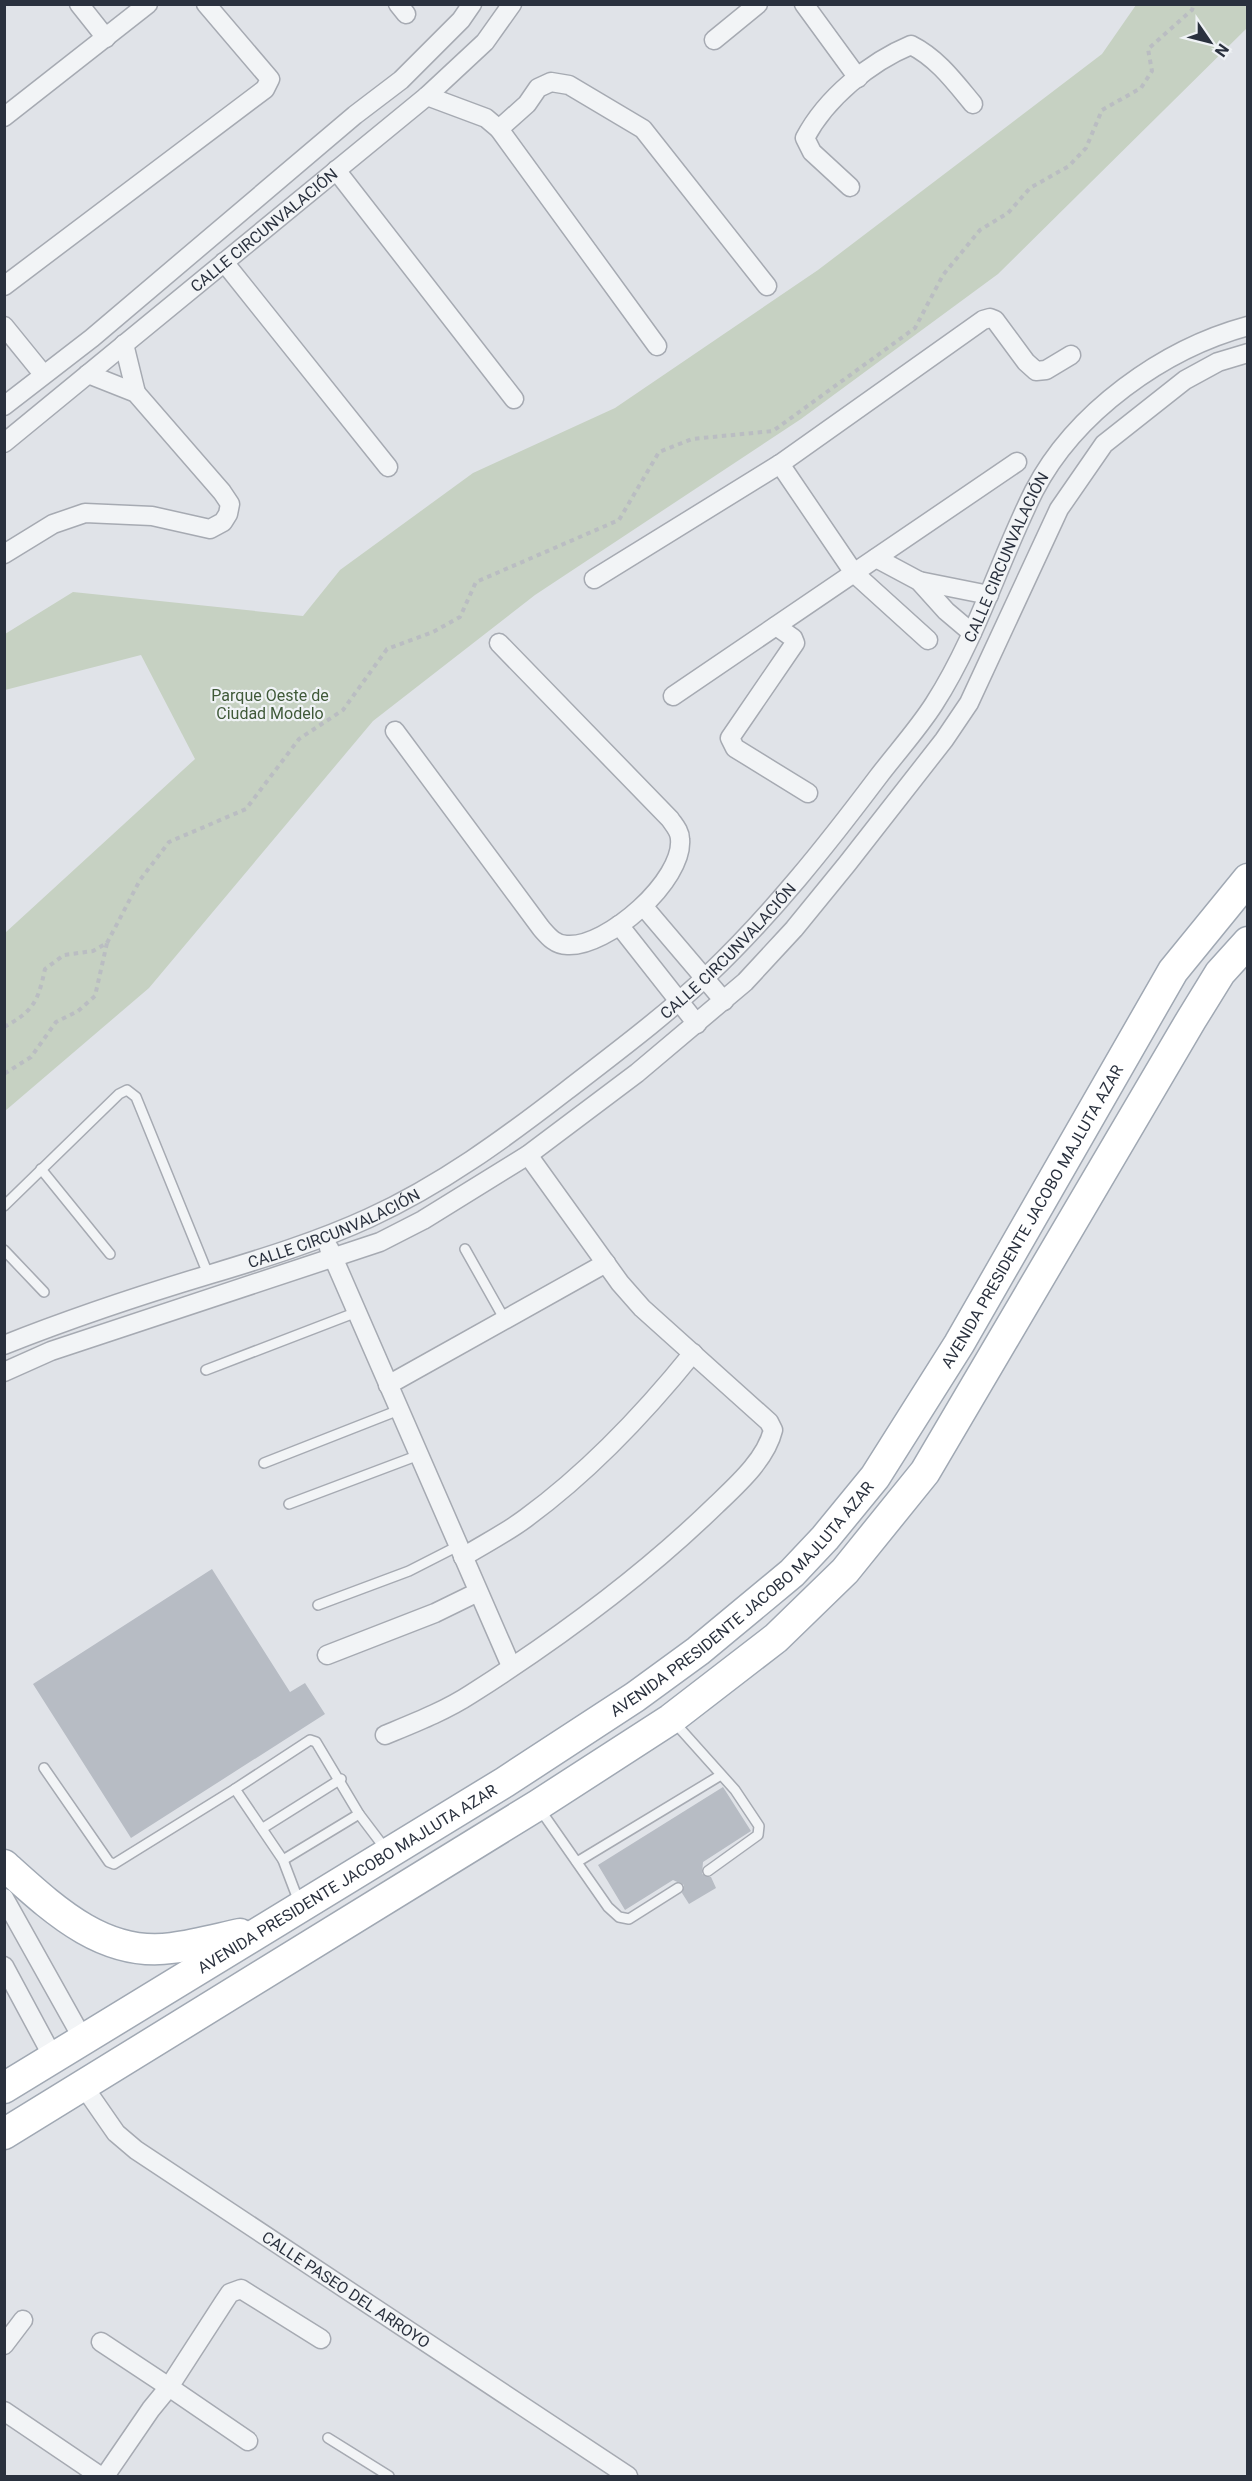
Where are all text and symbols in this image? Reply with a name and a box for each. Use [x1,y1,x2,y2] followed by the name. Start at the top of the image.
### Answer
[1180,12,1240,72] north arrow
[1211,40,1233,60] text: N
[186,164,341,296] street label: CALLE CIRCUNVALACIÓN
[960,468,1052,645] street label: CALLE CIRCUNVALACIÓN
[211,686,329,723] park label: Parque Oeste de Ciudad Modelo
[656,879,800,1023] street label: CALLE CIRCUNVALACIÓN
[937,1061,1127,1371] street label: AVENIDA PRESIDENTE JACOBO MAJLUTA AZAR
[245,1184,423,1272] street label: CALLE CIRCUNVALACIÓN
[606,1477,877,1720] street label: AVENIDA PRESIDENTE JACOBO MAJLUTA AZAR
[194,1780,500,1977] street label: AVENIDA PRESIDENTE JACOBO MAJLUTA AZAR
[259,2227,434,2352] street label: CALLE PASEO DEL ARROYO

